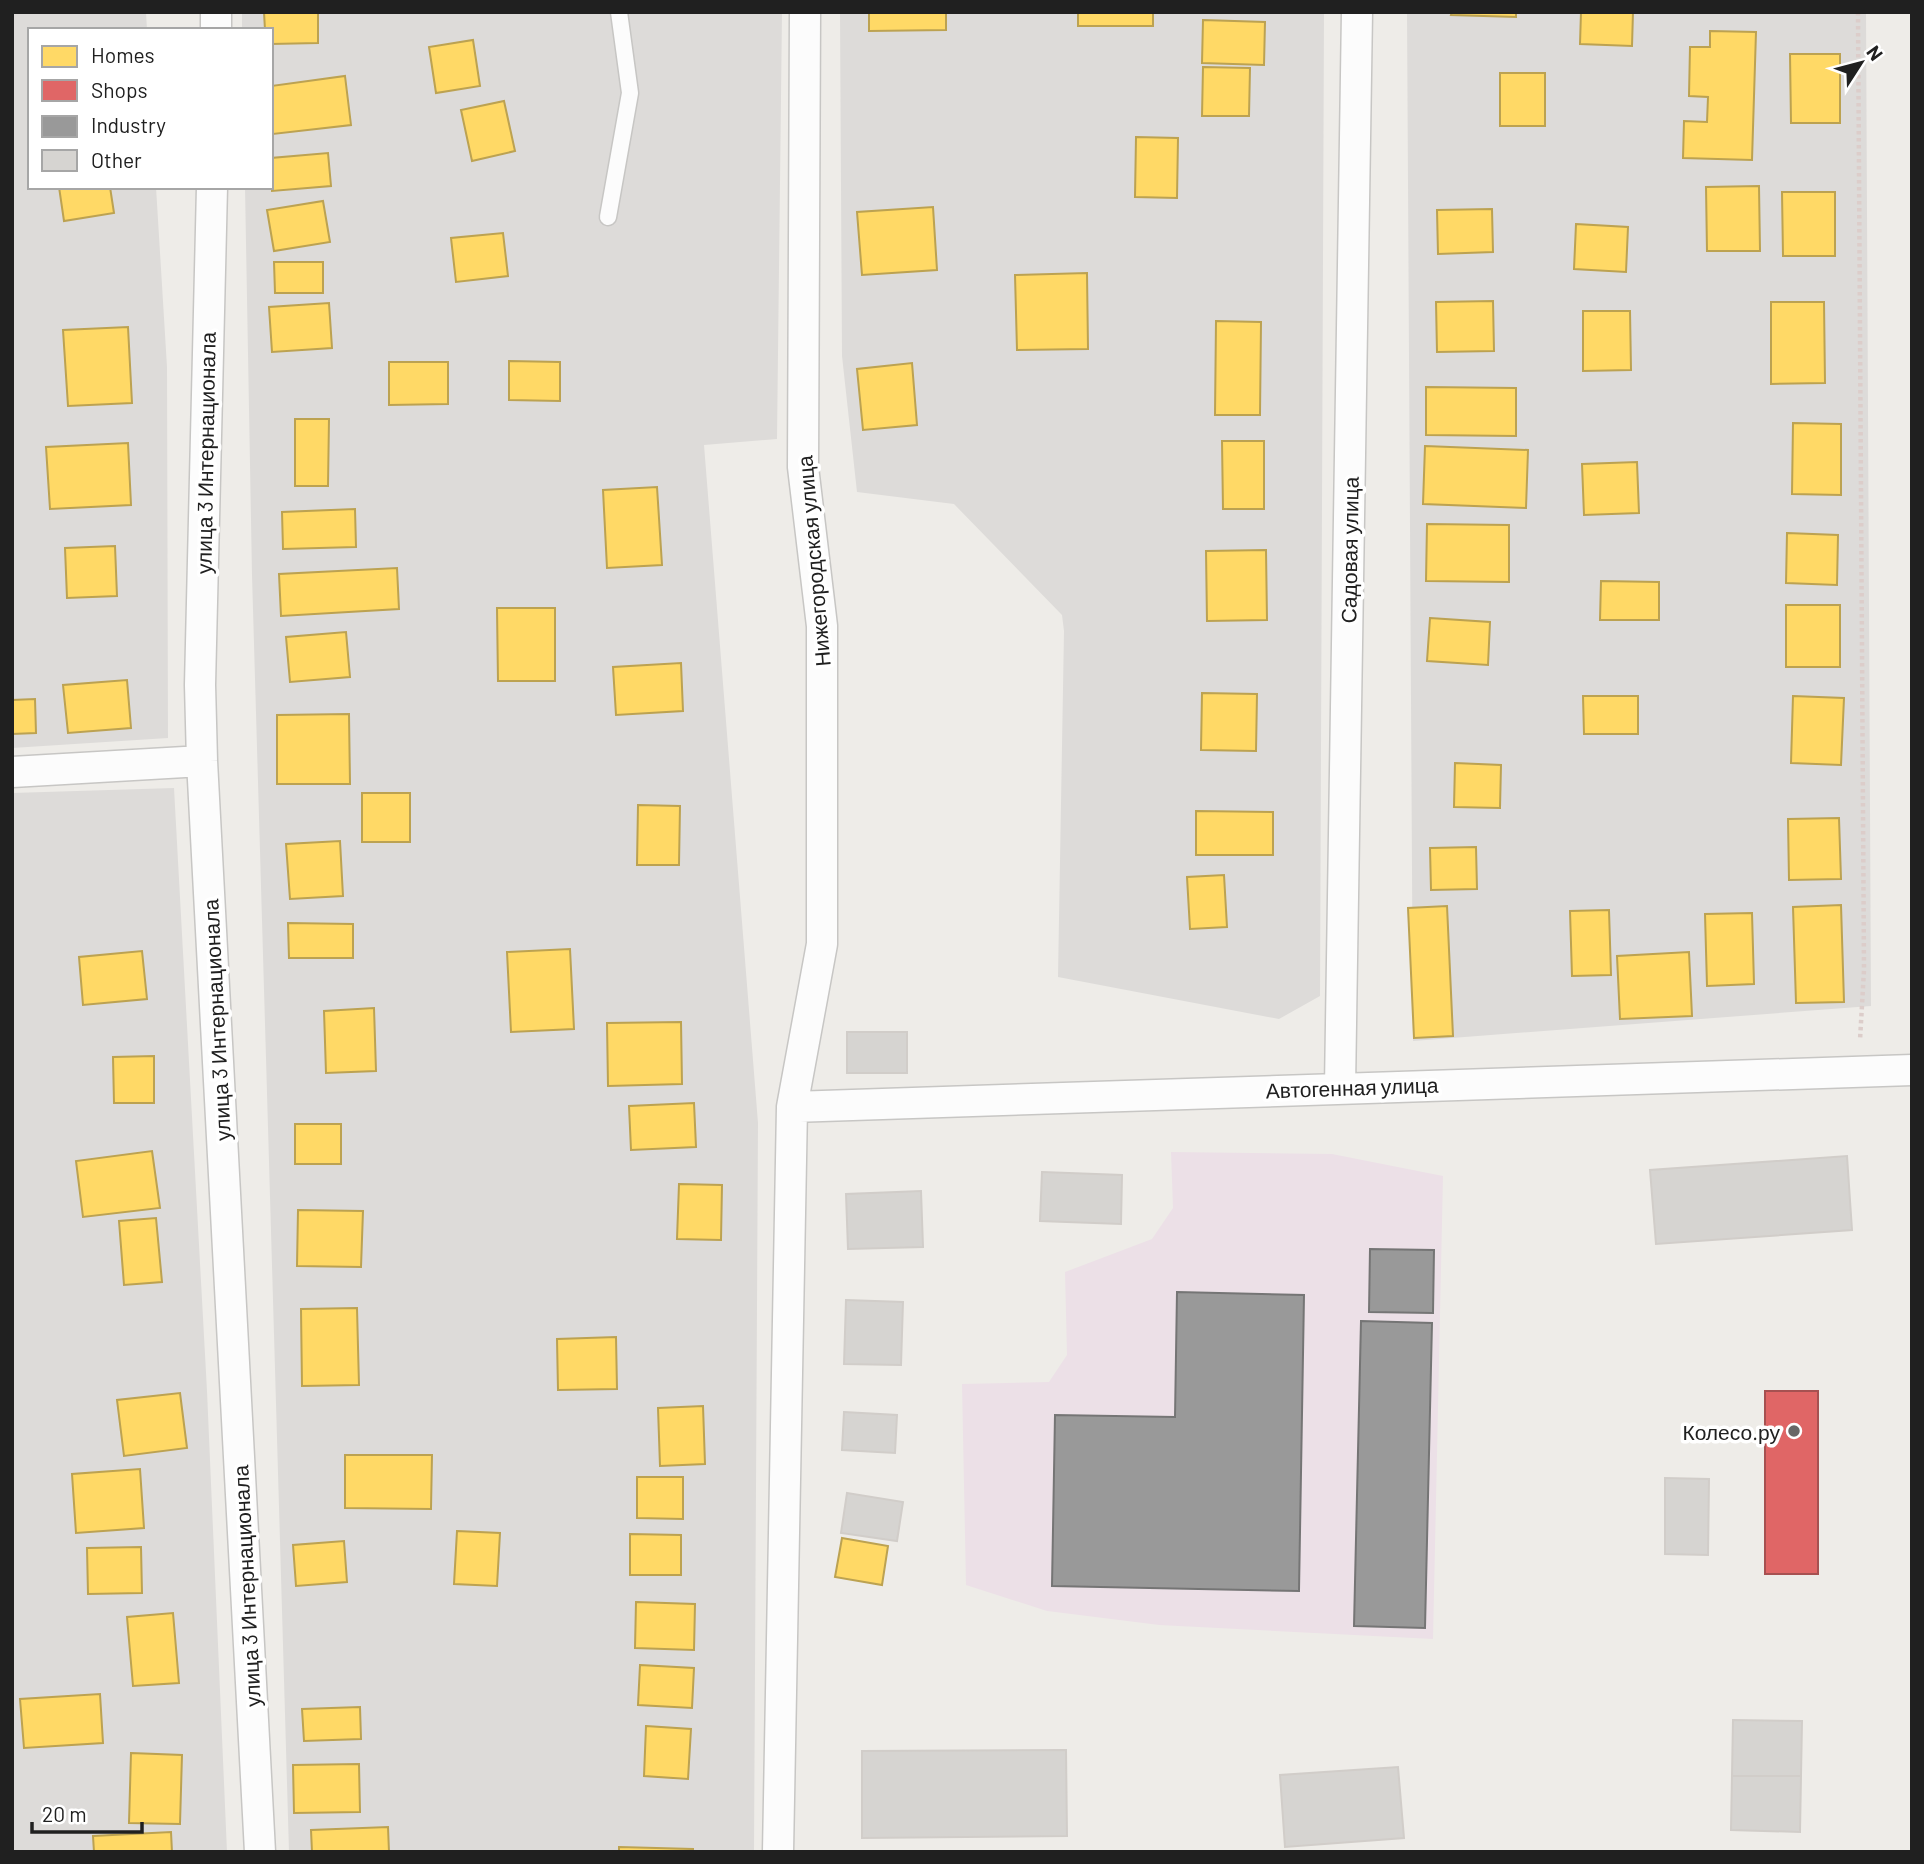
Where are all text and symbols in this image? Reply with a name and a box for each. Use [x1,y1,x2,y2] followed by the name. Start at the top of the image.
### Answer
[28,28,273,189] legend
[1826,28,1896,98] north arrow
[1862,41,1888,65] text: N
[91,42,155,67] text: Homes
[91,77,148,102] text: Shops
[91,112,166,137] text: Industry
[91,147,142,172] text: Other
[190,331,220,574] street label: улица 3 Интернационала
[791,454,835,668] street label: Нижегородская улица
[1335,476,1363,624] street label: Садовая улица
[197,898,235,1142] street label: улица 3 Интернационала
[1265,1071,1439,1103] street label: Автогенная улица
[1682,1419,1780,1444] place label: Колесо.ру
[1786,1423,1802,1439] marker: Колесо.ру
[227,1464,265,1708] street label: улица 3 Интернационала
[32,1790,142,1834] scale bar
[42,1801,87,1826] text: 20 m

